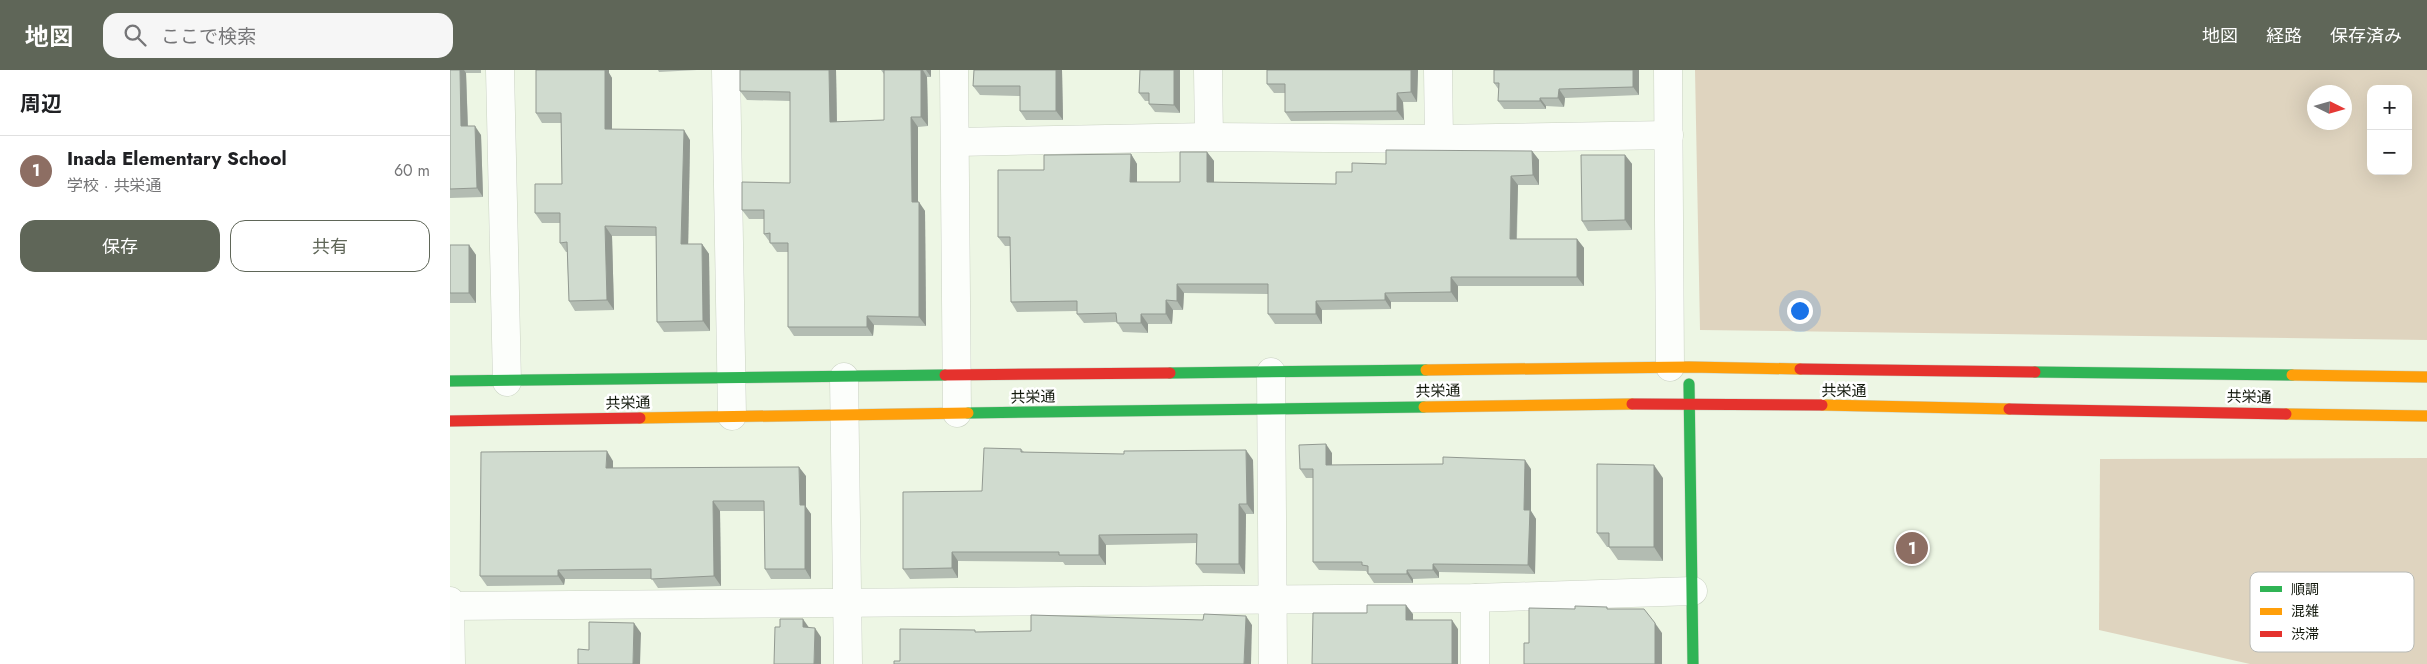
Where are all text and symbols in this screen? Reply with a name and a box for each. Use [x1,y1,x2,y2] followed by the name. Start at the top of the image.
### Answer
[103,13,453,58] search box
[25,19,73,54] text: 地図
[121,21,149,49] icon: search
[161,23,256,50] text: ここで検索
[2202,23,2238,49] text: 地図
[2266,23,2302,49] text: 経路
[2330,23,2402,49] text: 保存済み
[2307,85,2352,130] north arrow
[2367,85,2412,175] map controls
[2367,85,2412,130] button: +
[20,89,62,119] text: 周辺
[2367,130,2412,175] button: −
[67,145,287,172] text: Inada Elementary School
[32,159,40,182] text: 1
[394,159,430,182] text: 60 m
[67,174,161,197] text: 学校 · 共栄通
[20,220,220,272] button: 保存
[230,220,430,272] button: 共有
[1787,298,1813,324] your location
[1415,380,1461,402] street label: 共栄通
[1821,380,1867,402] street label: 共栄通
[1010,386,1056,408] street label: 共栄通
[2226,386,2272,408] street label: 共栄通
[605,392,651,414] street label: 共栄通
[1896,529,1928,567] pin: 1
[2250,572,2414,652] legend
[2291,579,2319,599] text: 順調
[2291,601,2319,621] text: 混雑
[2291,624,2319,644] text: 渋滞

